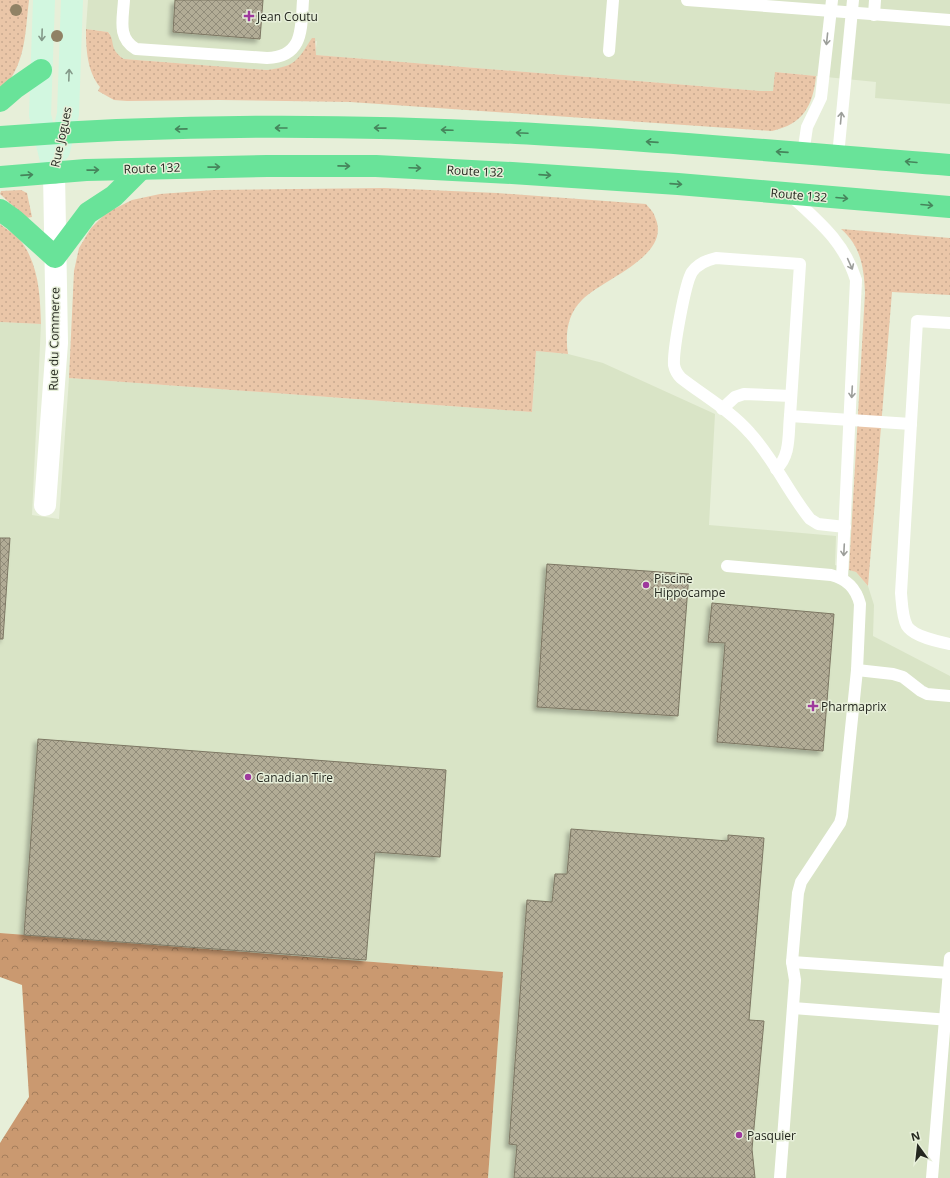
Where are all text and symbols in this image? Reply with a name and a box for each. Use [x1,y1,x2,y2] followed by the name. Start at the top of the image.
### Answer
[256,8,318,25] place label: Jean Coutu
[244,11,254,21] marker: Jean Coutu
[39,28,46,41] one-way arrow
[823,32,831,45] one-way arrow
[65,69,73,82] one-way arrow
[46,105,76,169] street label: Rue Jogues
[838,112,845,125] one-way arrow
[275,124,288,132] one-way arrow
[374,124,387,132] one-way arrow
[175,125,188,133] one-way arrow
[441,126,454,134] one-way arrow
[516,129,529,137] one-way arrow
[646,139,659,146] one-way arrow
[775,149,788,156] one-way arrow
[123,159,181,177] street label: Route 132
[905,159,918,166] one-way arrow
[446,161,504,181] street label: Route 132
[337,162,350,170] one-way arrow
[207,163,220,171] one-way arrow
[408,164,421,172] one-way arrow
[86,166,99,174] one-way arrow
[538,171,551,178] one-way arrow
[20,172,33,179] one-way arrow
[669,181,682,188] one-way arrow
[770,184,828,206] street label: Route 132
[835,195,848,202] one-way arrow
[920,202,933,209] one-way arrow
[847,257,855,269] one-way arrow
[45,287,63,391] street label: Rue du Commerce
[848,385,855,398] one-way arrow
[840,543,847,556] one-way arrow
[654,570,726,601] place label: Piscine Hippocampe
[641,580,651,590] marker: Piscine Hippocampe
[821,698,887,715] place label: Pharmaprix
[808,701,818,711] marker: Pharmaprix
[256,769,333,786] place label: Canadian Tire
[243,772,253,782] marker: Canadian Tire
[898,1126,938,1166] north arrow
[747,1127,796,1144] place label: Pasquier
[909,1127,922,1144] text: N
[734,1130,744,1140] marker: Pasquier

